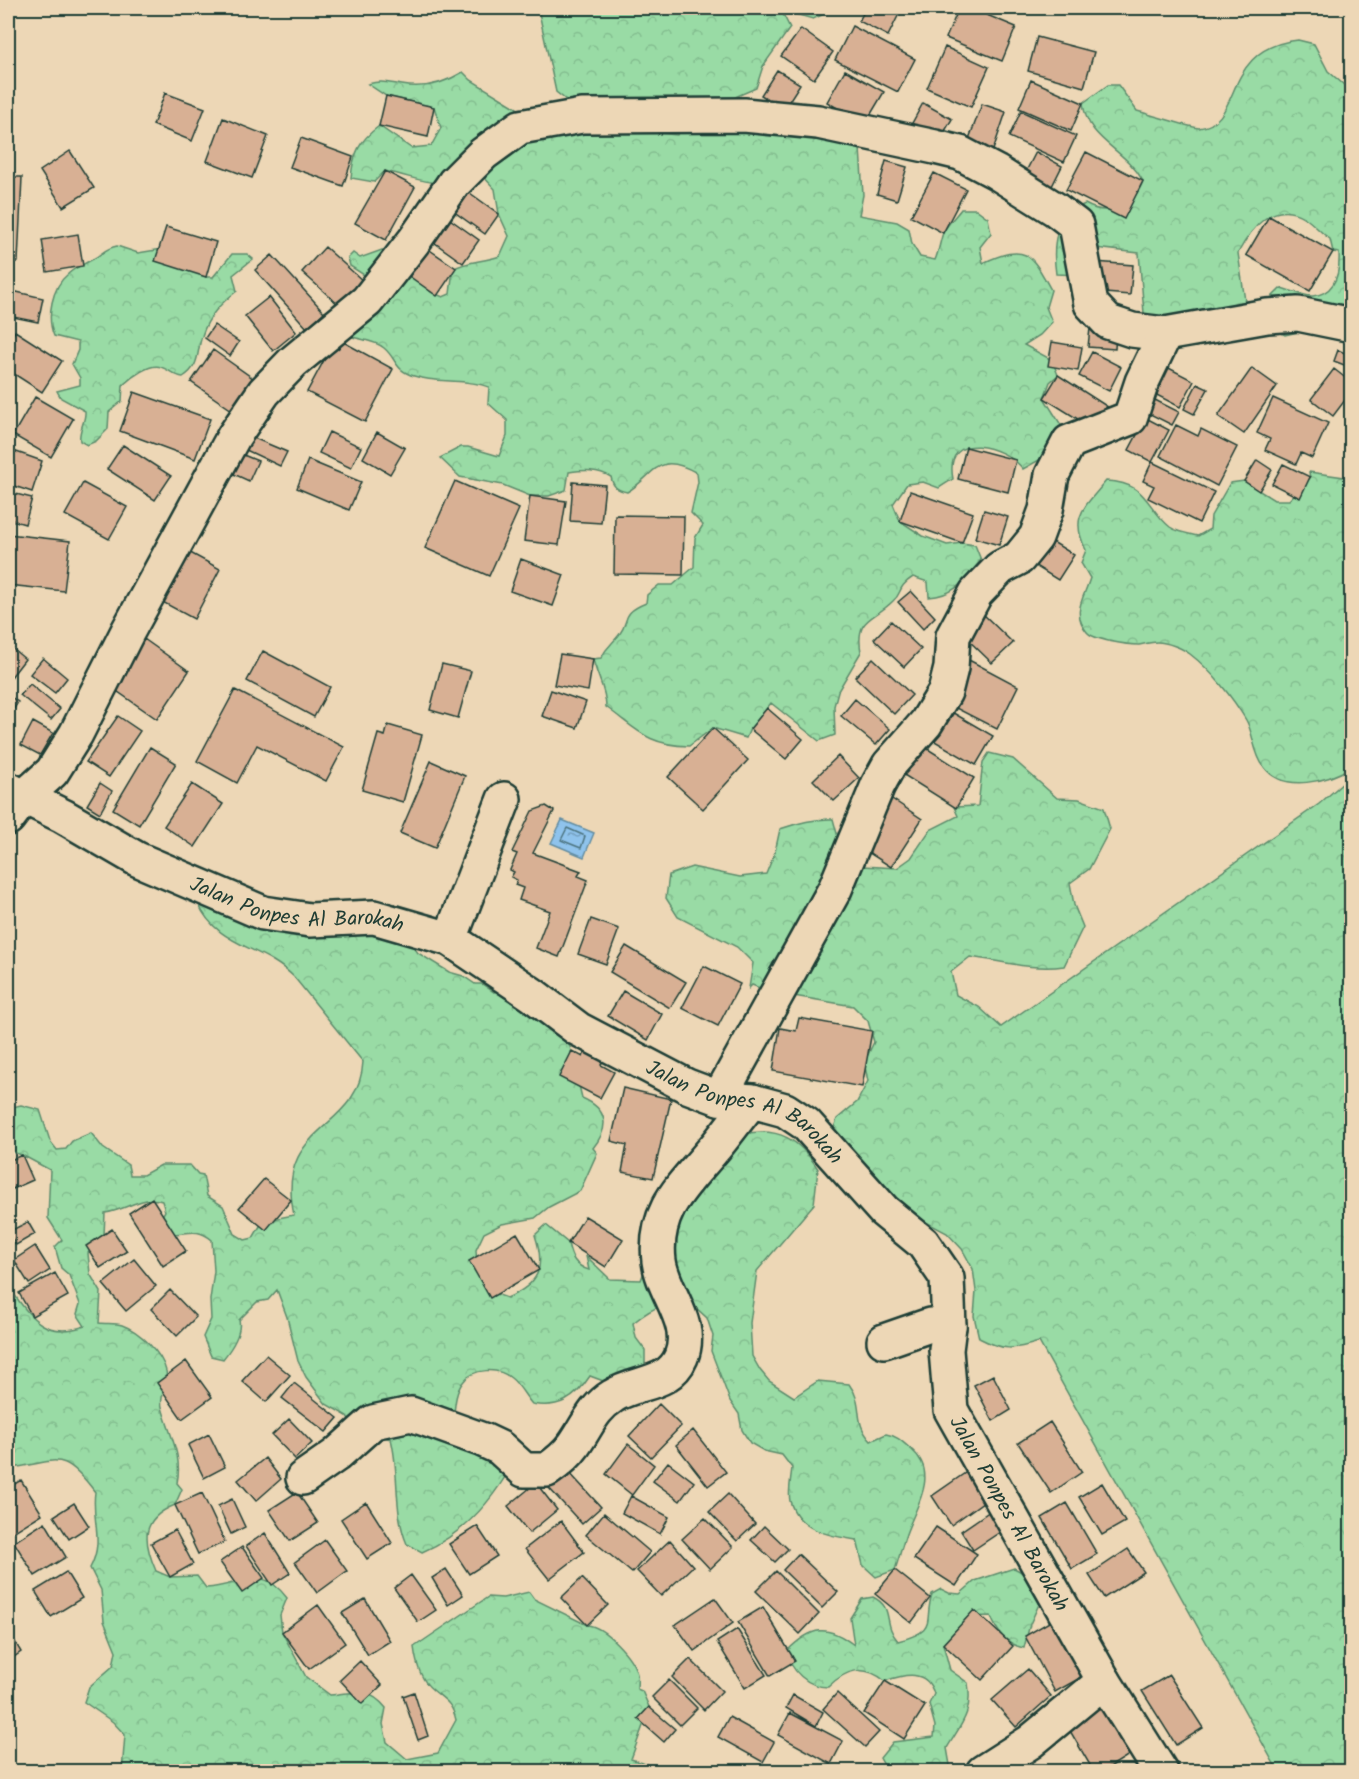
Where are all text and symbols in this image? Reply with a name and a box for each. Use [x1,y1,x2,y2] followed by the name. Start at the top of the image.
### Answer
[184,868,408,943] street label: Jalan Ponpes Al Barokah
[639,1052,850,1173] street label: Jalan Ponpes Al Barokah
[940,1410,1077,1618] street label: Jalan Ponpes Al Barokah

